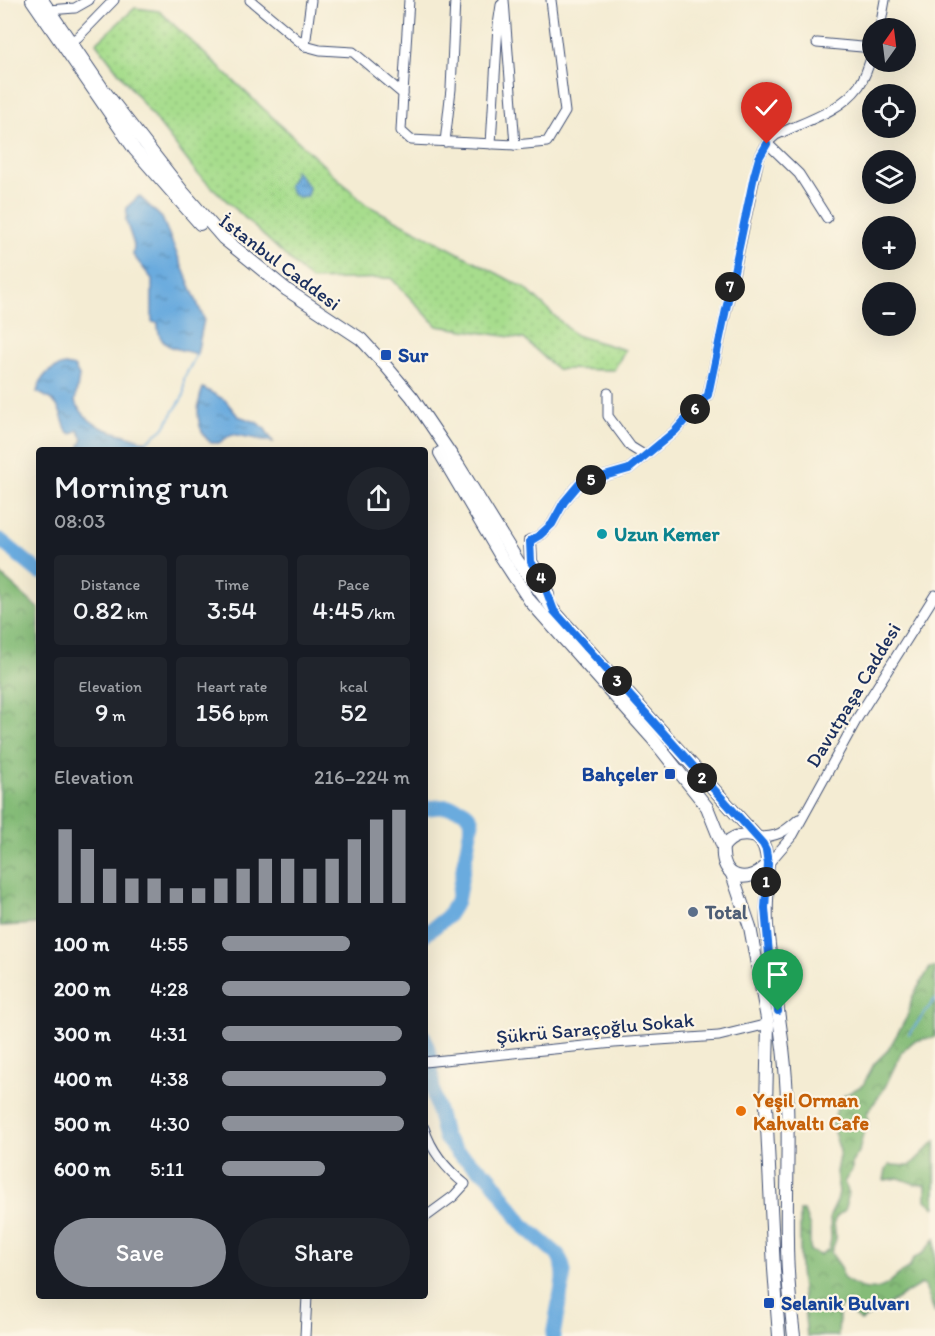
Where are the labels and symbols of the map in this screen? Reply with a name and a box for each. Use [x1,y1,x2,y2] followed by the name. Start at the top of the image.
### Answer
[862,18,916,72] north arrow
[741,82,792,144] pin
[215,209,345,315] street label: İstanbul Caddesi
[715,272,745,302] pin: 7
[398,343,429,367] place label: Sur
[379,348,393,362] marker: Sur
[680,394,710,424] pin: 6
[576,465,606,495] pin: 5
[614,522,720,546] place label: Uzun Kemer
[595,527,609,541] marker: Uzun Kemer
[526,563,556,593] pin: 4
[800,618,906,772] street label: Davutpaşa Caddesi
[602,666,632,696] pin: 3
[582,762,659,787] place label: Bahçeler
[687,763,717,793] pin: 2
[663,767,677,781] marker: Bahçeler
[751,867,781,897] pin: 1
[704,900,748,924] place label: Total
[686,905,700,919] marker: Total
[752,949,803,1011] pin
[495,1007,696,1049] street label: Şükrü Saraçoğlu Sokak
[752,1088,870,1135] place label: Yeşil Orman Kahvaltı Cafe
[734,1104,748,1118] marker: Yeşil Orman Kahvaltı Cafe
[781,1291,910,1315] place label: Selanik Bulvarı
[762,1296,776,1310] marker: Selanik Bulvarı

